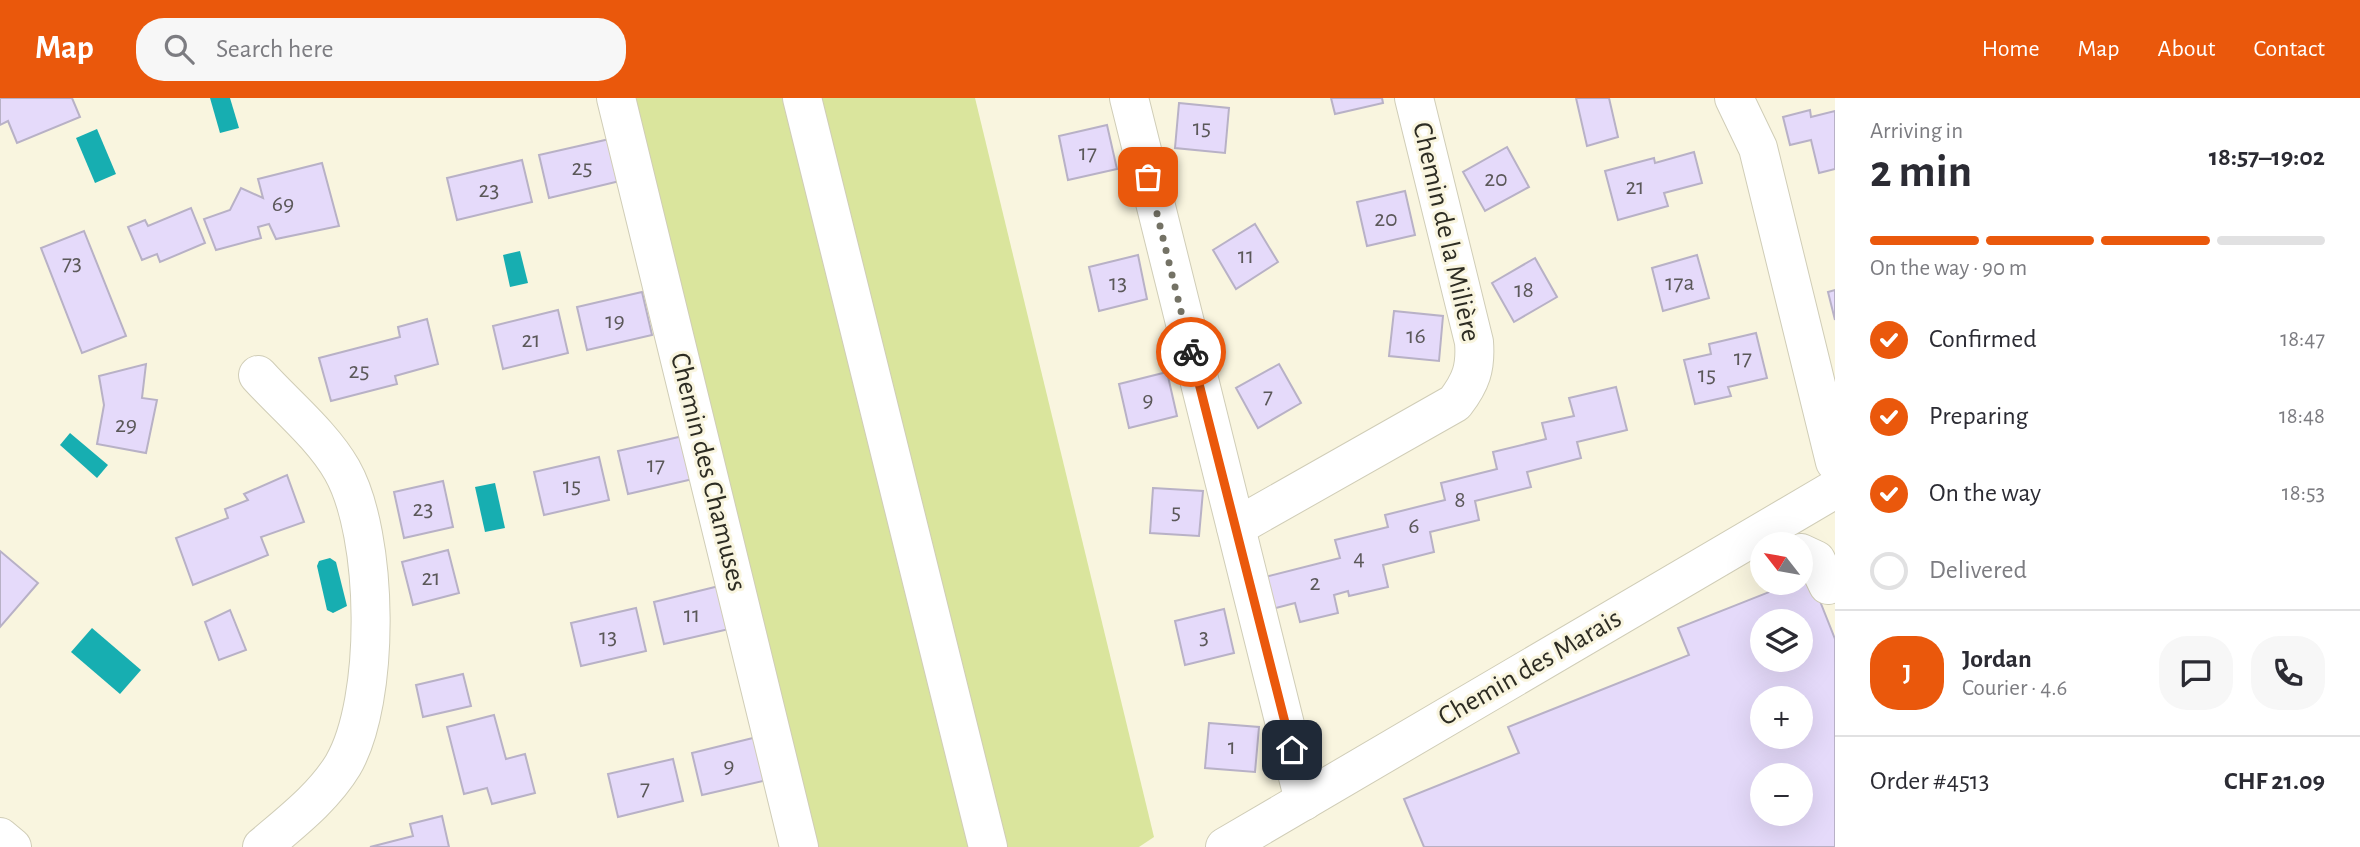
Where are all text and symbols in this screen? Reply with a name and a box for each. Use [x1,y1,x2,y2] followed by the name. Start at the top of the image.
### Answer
[136,18,626,81] search box
[160,30,198,68] icon: search
[35,32,94,65] text: Map
[216,36,334,62] text: Search here
[1982,37,2040,61] text: Home
[2078,37,2120,61] text: Map
[2158,37,2215,61] text: About
[2253,37,2325,61] text: Contact
[1193,116,1211,140] house number: 15
[1407,120,1485,344] street label: Chemin de la Milière
[1870,120,1963,143] text: Arriving in
[1079,141,1097,165] house number: 17
[2209,144,2325,170] text: 18:57–19:02
[1118,147,1178,207] pin
[1870,149,1972,195] text: 2 min
[572,156,592,180] house number: 25
[1129,158,1167,196] icon: bag
[1484,167,1508,191] house number: 20
[1625,175,1645,199] house number: 21
[479,178,499,202] house number: 23
[272,192,294,216] house number: 69
[1374,207,1398,231] house number: 20
[1238,244,1254,268] house number: 11
[62,251,82,275] house number: 73
[1870,257,2027,280] text: On the way · 90 m
[1109,271,1127,295] house number: 13
[1665,271,1695,295] house number: 17a
[1514,278,1534,302] house number: 18
[605,309,625,333] house number: 19
[1156,317,1226,387] courier
[1870,321,1908,359] icon: check
[1406,324,1426,348] house number: 16
[1929,326,2037,352] text: Confirmed
[521,328,541,352] house number: 21
[2280,328,2325,351] text: 18:47
[1172,333,1210,371] icon: bike
[1734,346,1752,370] house number: 17
[665,350,751,594] street label: Chemin des Chamuses
[349,359,369,383] house number: 25
[1698,363,1716,387] house number: 15
[1263,384,1273,408] house number: 7
[1142,388,1154,412] house number: 9
[1870,398,1908,436] icon: check
[1929,403,2028,429] text: Preparing
[2279,405,2325,428] text: 18:48
[115,413,137,437] house number: 29
[647,453,665,477] house number: 17
[563,474,581,498] house number: 15
[1870,475,1908,513] icon: check
[1929,480,2041,506] text: On the way
[2282,482,2325,505] text: 18:53
[1454,488,1466,512] house number: 8
[413,497,433,521] house number: 23
[1171,500,1181,524] house number: 5
[1408,514,1420,538] house number: 6
[1750,532,1813,595] north arrow
[1750,532,1813,826] map controls
[1353,546,1365,570] house number: 4
[1929,557,2027,583] text: Delivered
[421,566,441,590] house number: 21
[1310,571,1321,595] house number: 2
[684,603,700,627] house number: 11
[1434,604,1626,732] street label: Chemin des Marais
[1750,609,1813,672] button: layers
[599,625,617,649] house number: 13
[1199,625,1209,649] house number: 3
[2159,636,2233,710] button: chat
[2251,636,2325,710] button: phone
[1962,646,2032,672] text: Jordan
[1903,660,1911,686] text: J
[1962,677,2067,700] text: Courier · 4.6
[1750,686,1813,749] button: +
[1262,720,1322,780] pin
[1273,731,1311,769] icon: home
[1228,735,1236,759] house number: 1
[723,754,735,778] house number: 9
[1750,763,1813,826] button: −
[1870,768,1989,794] text: Order #4513
[2224,768,2325,794] text: CHF 21.09
[640,776,650,800] house number: 7

